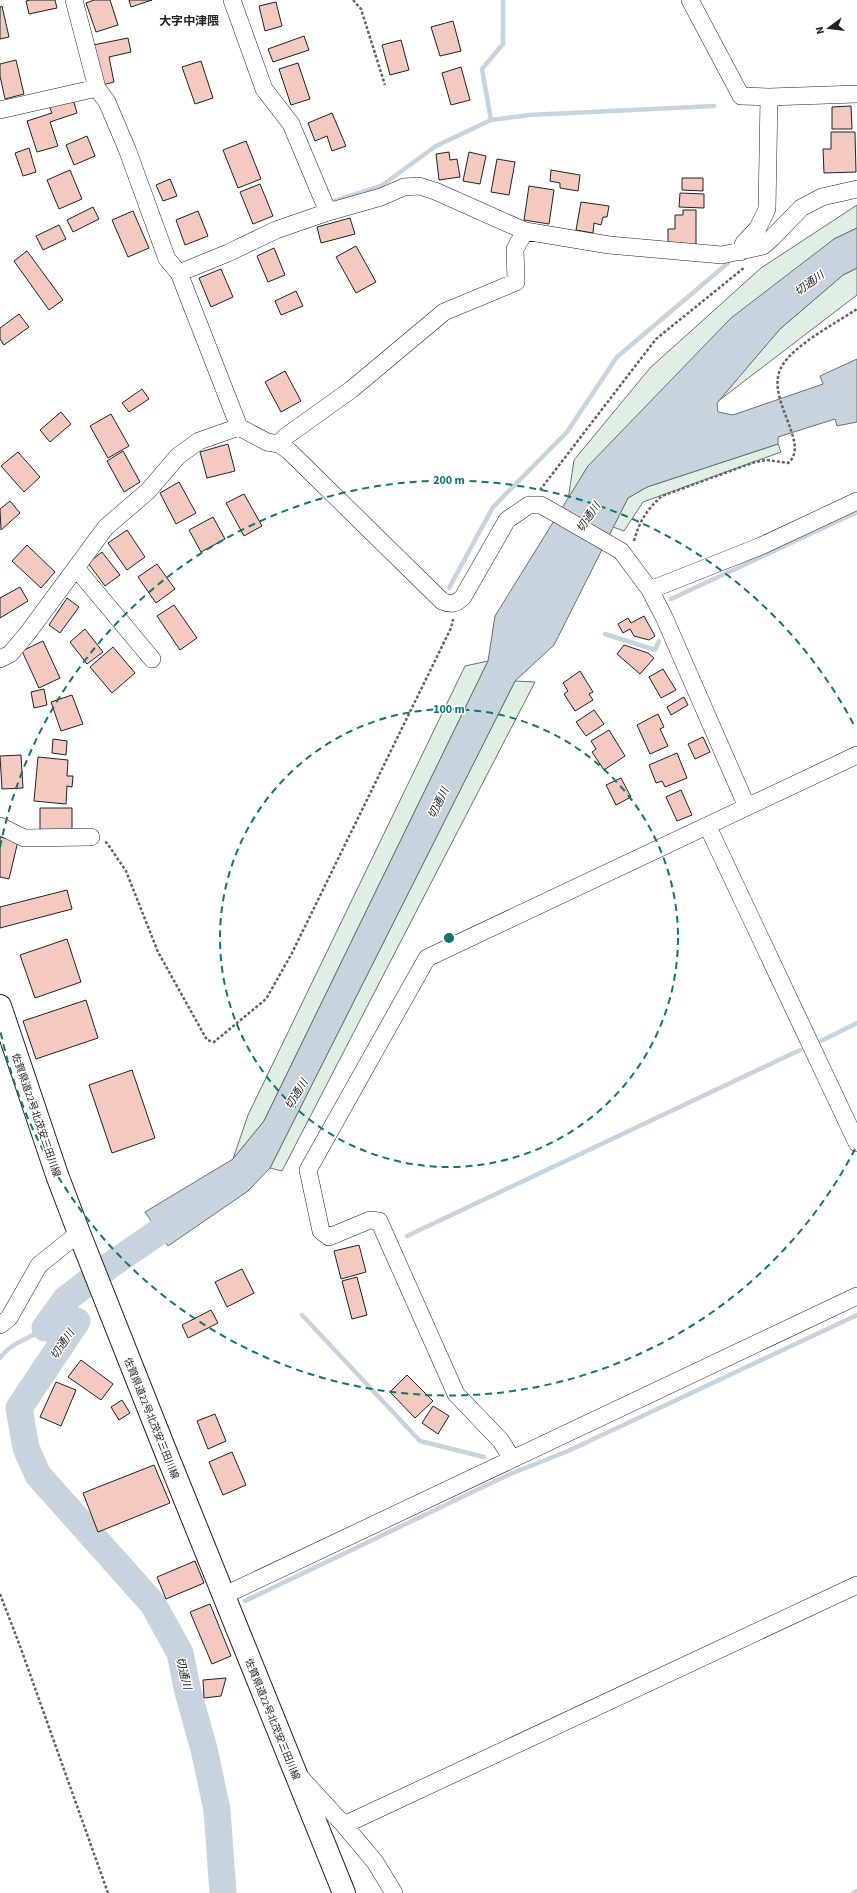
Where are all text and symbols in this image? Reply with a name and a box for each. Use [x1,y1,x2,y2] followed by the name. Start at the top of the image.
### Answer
[809,8,849,48] north arrow
[159,13,219,30] district label: 大字中津隈
[812,25,828,36] text: N
[792,267,828,299] water label: 切通川
[433,472,465,489] text: 200 m
[573,499,604,535] water label: 切通川
[433,701,465,718] text: 100 m
[424,784,453,821] water label: 切通川
[442,931,456,945] centre of rings
[8,1052,64,1179] street label: 佐賀県道22号北茂安三田川線
[281,1075,312,1112] water label: 切通川
[47,1326,78,1362] water label: 切通川
[120,1356,182,1481] street label: 佐賀県道22号北茂安三田川線
[172,1655,195,1692] water label: 切通川
[241,1657,303,1782] street label: 佐賀県道22号北茂安三田川線

